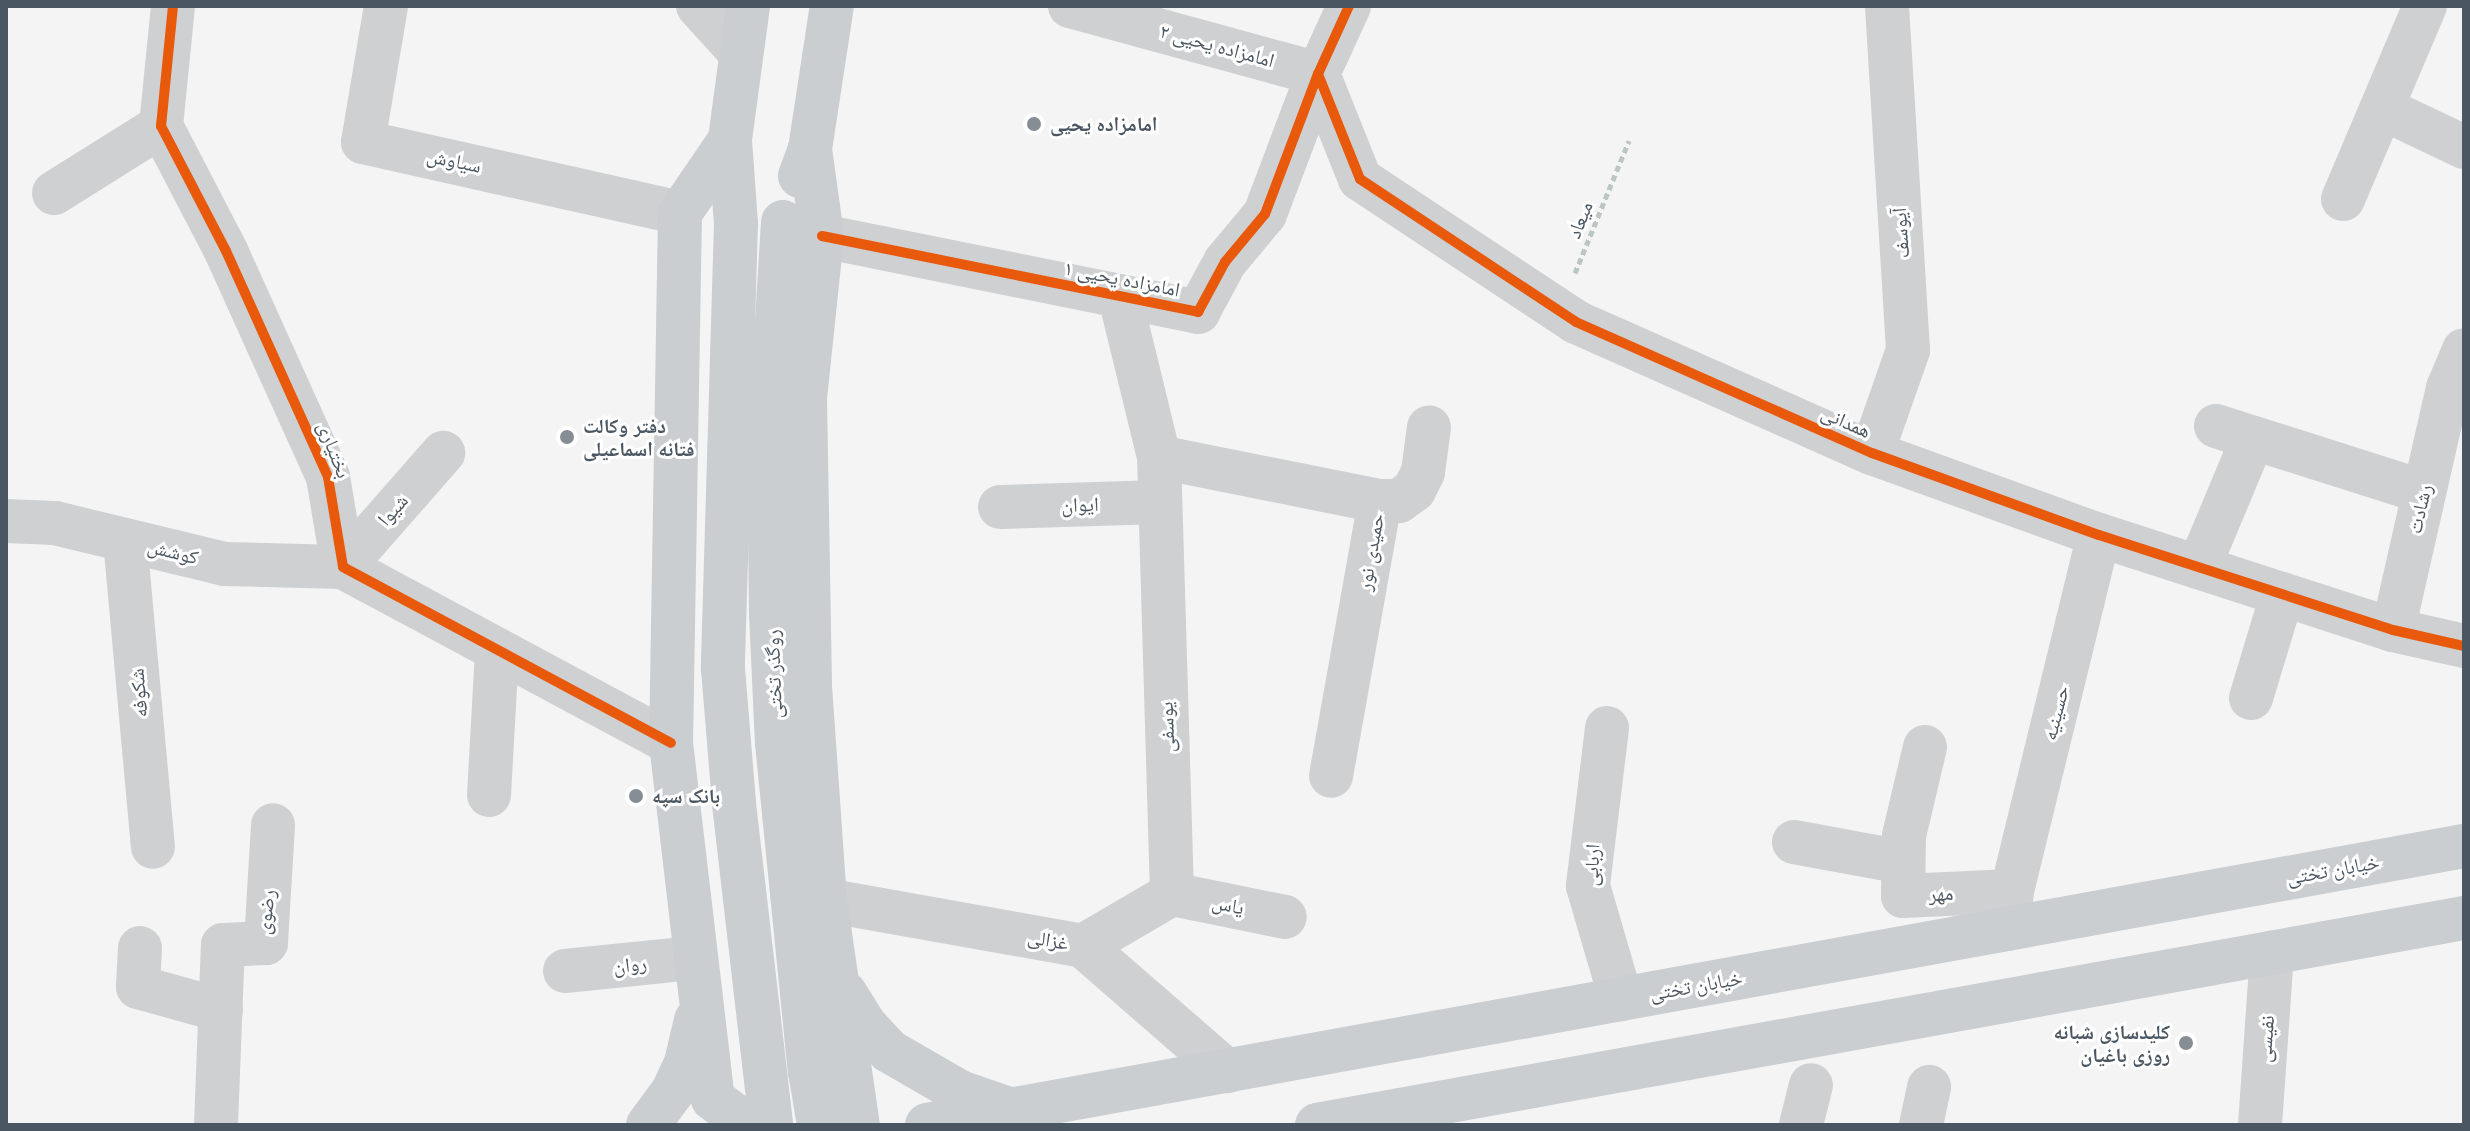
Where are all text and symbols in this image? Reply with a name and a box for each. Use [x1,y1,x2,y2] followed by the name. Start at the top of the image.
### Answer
[1157,19,1277,73] street label: امامزاده یحیی ۲
[1050,112,1158,136] place label: امامزاده یحیی
[1025,115,1043,133] marker: امامزاده یحیی
[425,144,483,178] street label: سیاوش
[1562,198,1598,242] street label: میعاد
[1887,207,1915,259] street label: آیوسف
[1062,256,1182,302] street label: امامزاده یحیی ۱
[1817,400,1875,444] street label: همدانی
[583,414,695,461] place label: دفتر وکالت فتانه اسماعیلی
[312,418,356,482] street label: بختیاری
[558,428,576,446] marker: دفتر وکالت فتانه اسماعیلی
[2403,482,2437,536] street label: رشادت
[373,489,413,531] street label: شیوا
[1061,492,1099,518] street label: ایوان
[1352,512,1390,592] street label: حمیدی نور
[145,534,201,570] street label: کوشش
[760,629,788,719] street label: روگذر تختی
[125,667,153,719] street label: شکوفه
[2038,683,2074,743] street label: حسینیه
[1154,701,1180,753] street label: یوسفی
[652,784,720,808] place label: بانک سپه
[627,787,645,805] marker: بانک سپه
[1579,843,1605,887] street label: اربابی
[2285,850,2381,890] street label: خیابان تختی
[1928,881,1954,907] street label: مهر
[251,888,281,936] street label: رضوی
[1210,890,1246,920] street label: یاس
[1026,925,1070,955] street label: غزالی
[612,951,648,979] street label: روان
[1648,966,1744,1006] street label: خیابان تختی
[2252,1015,2280,1063] street label: نفیسی
[2054,1020,2170,1067] place label: کلیدسازی شبانه روزی باغیان
[2177,1034,2195,1052] marker: کلیدسازی شبانه روزی باغیان

